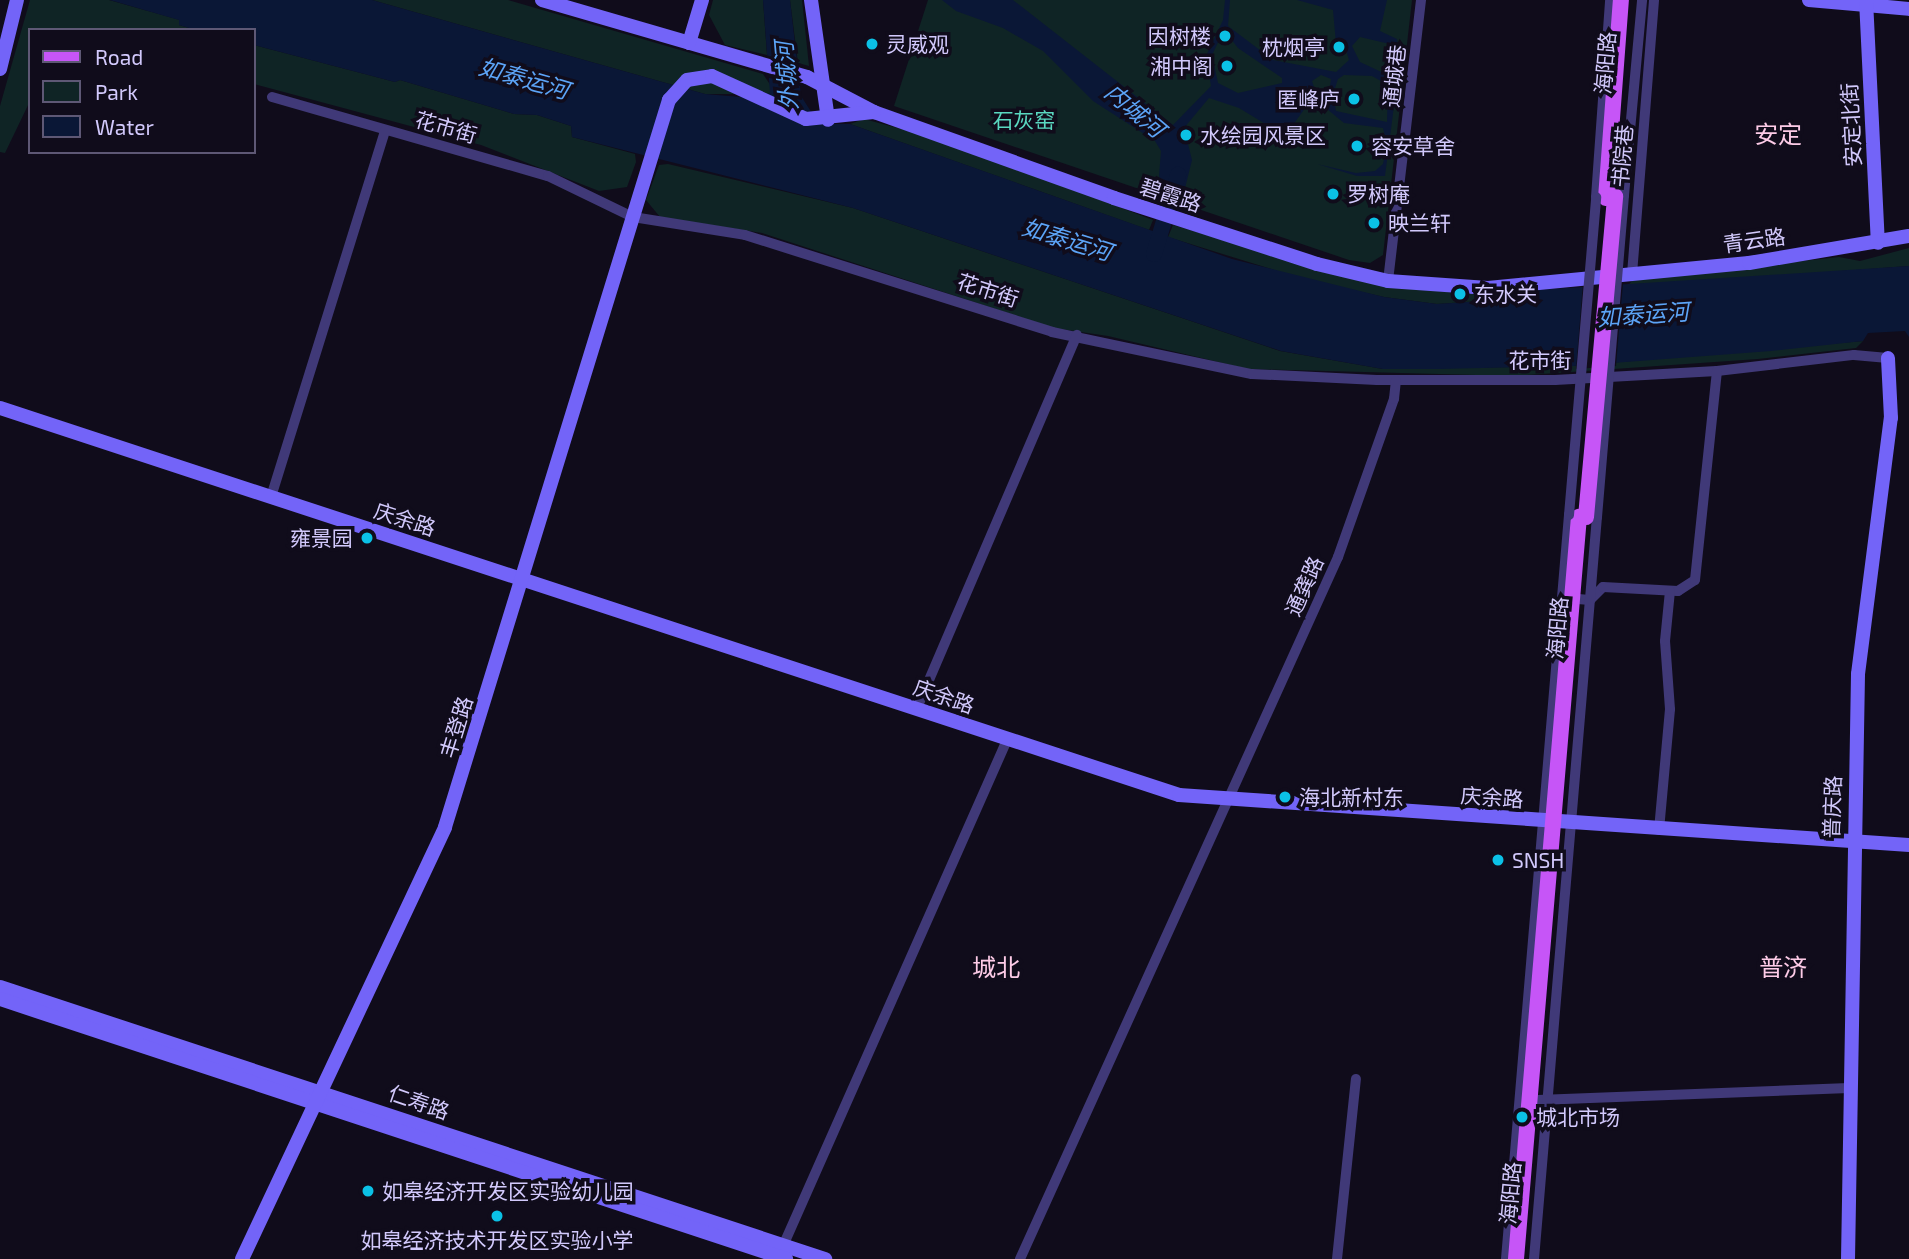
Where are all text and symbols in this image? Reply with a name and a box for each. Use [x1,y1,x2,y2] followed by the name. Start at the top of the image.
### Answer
[1148,23,1211,49] place label: 因树楼
[28,28,256,154] legend
[1217,28,1233,44] marker: 因树楼
[886,31,949,57] place label: 灵威观
[1590,31,1620,95] street label: 海阳路
[1262,34,1325,60] place label: 枕烟亭
[864,36,880,52] marker: 灵威观
[1331,39,1347,55] marker: 枕烟亭
[769,40,803,112] water label: 外城河
[1378,43,1410,109] street label: 通城巷
[95,44,143,69] text: Road
[476,52,572,104] water label: 如泰运河
[1150,53,1213,79] place label: 湘中阁
[1219,58,1235,74] marker: 湘中阁
[1100,77,1170,143] water label: 内城河
[95,79,138,104] text: Park
[1836,82,1866,168] street label: 安定北街
[1277,86,1340,112] place label: 匿峰庐
[1346,91,1362,107] marker: 匿峰庐
[412,106,480,148] street label: 花市街
[993,107,1055,133] park label: 石灰窑
[95,114,154,139] text: Water
[1754,120,1802,148] district label: 安定
[1200,122,1326,148] place label: 水绘园风景区
[1607,124,1637,188] street label: 书院巷
[1178,127,1194,143] marker: 水绘园风景区
[1371,133,1455,159] place label: 容安草舍
[1349,138,1365,154] marker: 容安草舍
[1137,173,1205,217] street label: 碧霞路
[1347,181,1410,207] place label: 罗树庵
[1325,186,1341,202] marker: 罗树庵
[1388,210,1451,236] place label: 映兰轩
[1019,212,1115,266] water label: 如泰运河
[1366,215,1382,231] marker: 映兰轩
[1721,223,1787,257] street label: 青云路
[954,268,1022,312] street label: 花市街
[1474,281,1537,307] place label: 东水关
[1452,286,1468,302] marker: 东水关
[1596,297,1690,331] water label: 如泰运河
[1509,347,1571,373] street label: 花市街
[371,497,439,541] street label: 庆余路
[290,525,353,551] place label: 雍景园
[359,530,375,546] marker: 雍景园
[1280,552,1328,620] street label: 通龚路
[1542,596,1572,660] street label: 海阳路
[910,674,978,718] street label: 庆余路
[435,693,477,761] street label: 丰登路
[1818,775,1846,839] street label: 普庆路
[1460,782,1524,812] street label: 庆余路
[1299,784,1404,810] place label: 海北新村东
[1277,789,1293,805] marker: 海北新村东
[1512,847,1564,873] place label: SNSH
[1490,852,1506,868] marker: SNSH
[972,953,1020,981] district label: 城北
[1759,953,1807,981] district label: 普济
[385,1080,453,1124] street label: 仁寿路
[1536,1104,1620,1130] place label: 城北市场
[1514,1109,1530,1125] marker: 城北市场
[1495,1161,1525,1225] street label: 海阳路
[382,1178,634,1204] place label: 如皋经济开发区实验幼儿园
[360,1183,376,1199] marker: 如皋经济开发区实验幼儿园
[489,1208,505,1224] marker: 如皋经济技术开发区实验小学
[361,1227,633,1253] place label: 如皋经济技术开发区实验小学

